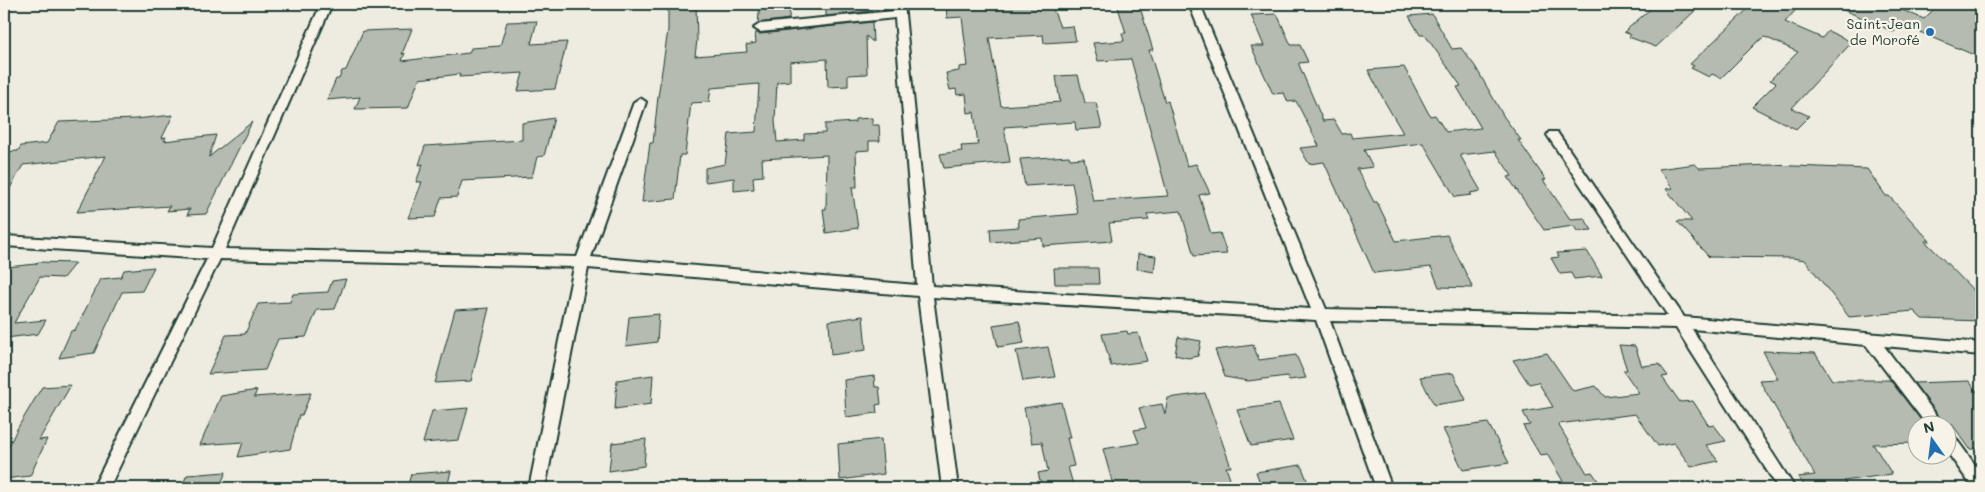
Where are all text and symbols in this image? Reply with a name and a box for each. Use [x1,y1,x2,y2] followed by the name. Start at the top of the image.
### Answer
[1846,14,1920,49] place label: Saint-Jean de Morofé
[1924,26,1936,38] marker: Saint-Jean de Morofé
[1908,414,1958,464] north arrow
[1921,416,1936,437] text: N

